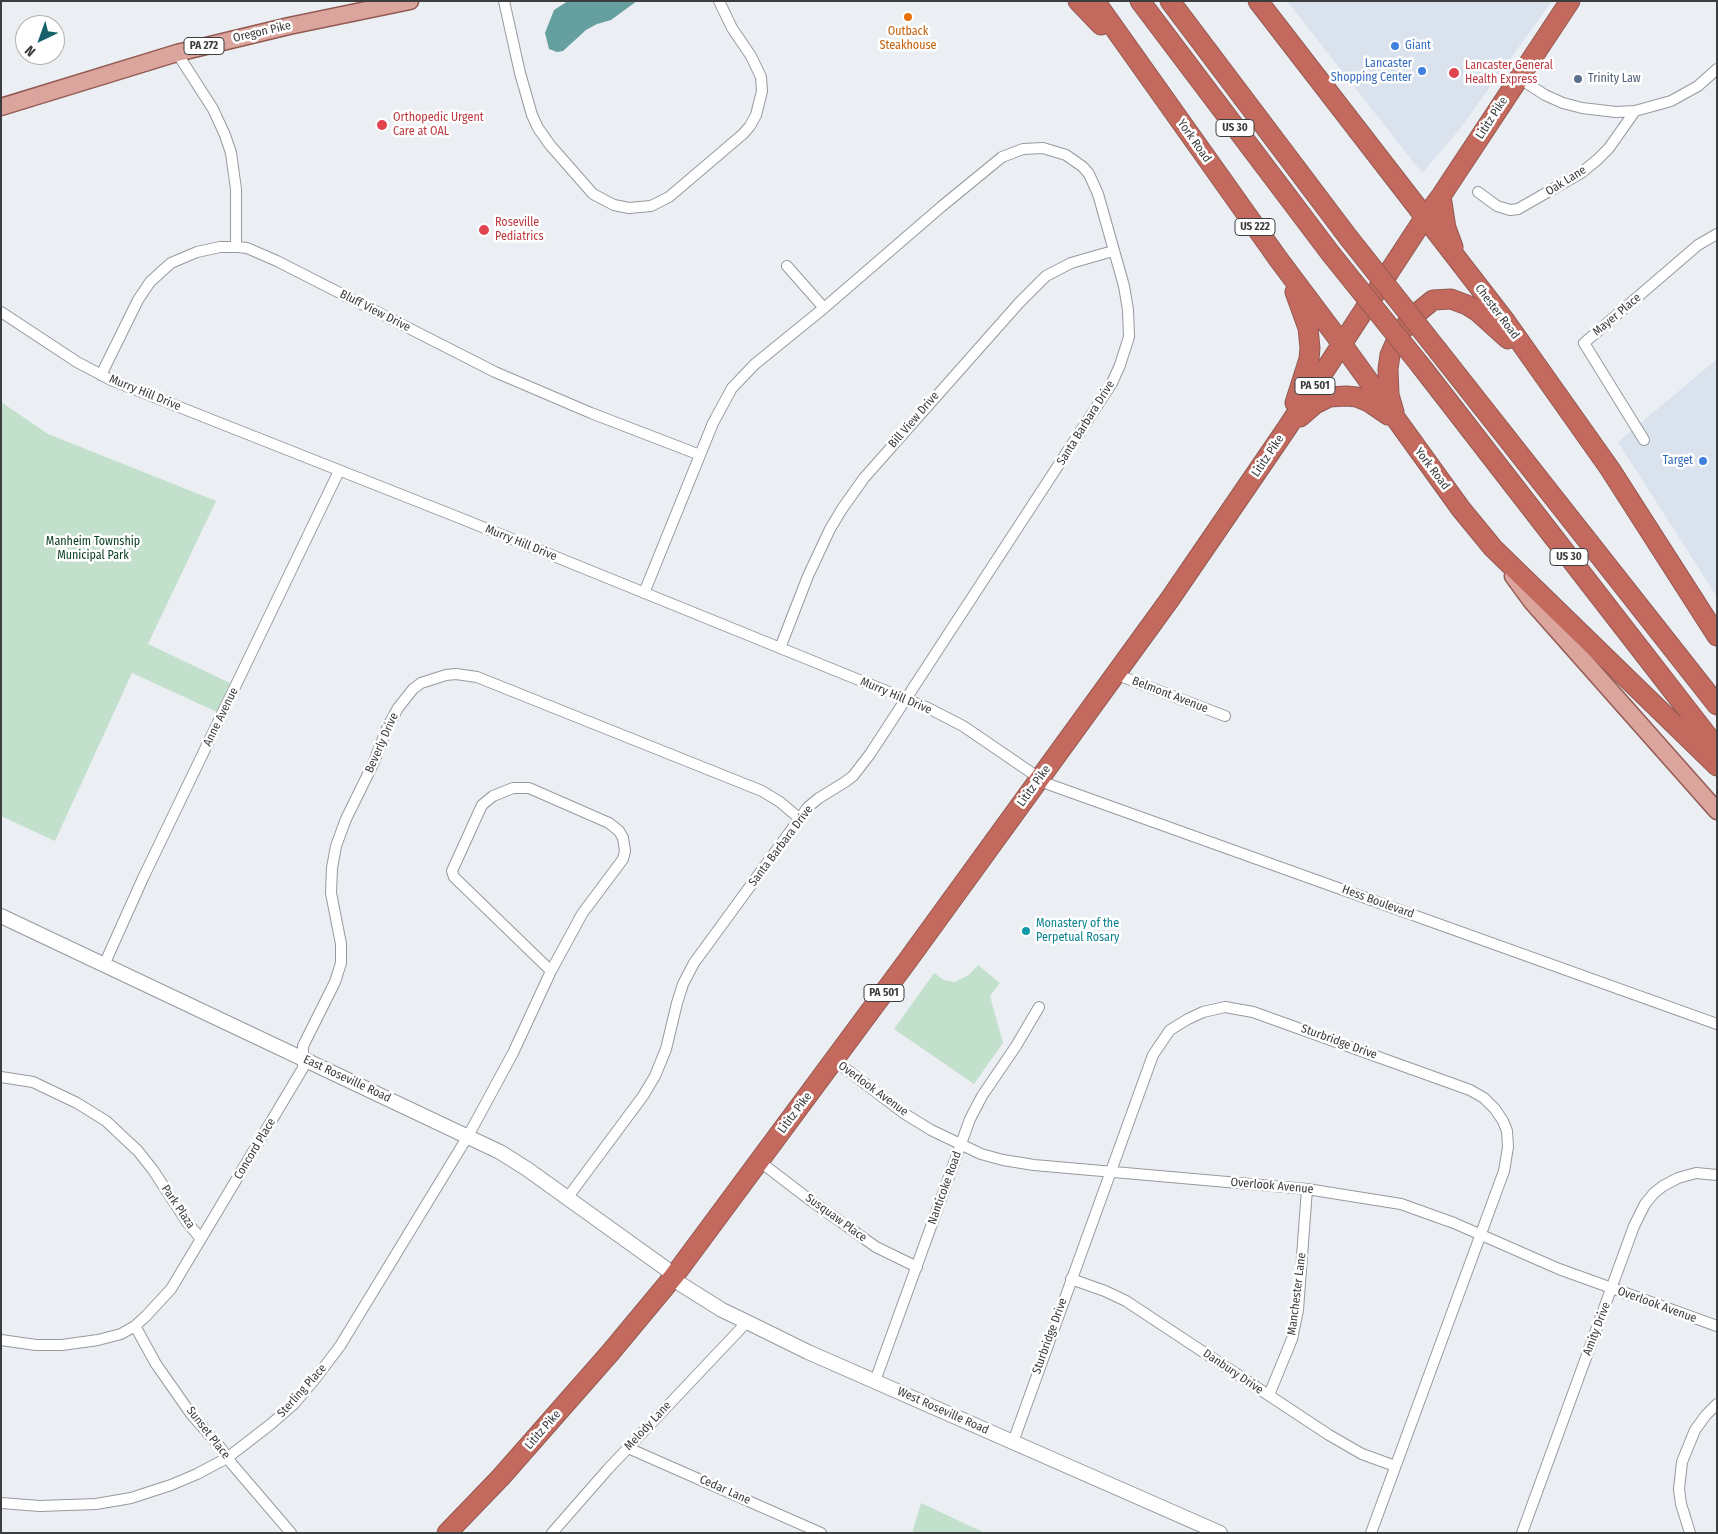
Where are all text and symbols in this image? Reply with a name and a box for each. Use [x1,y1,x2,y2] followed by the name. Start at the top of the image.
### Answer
[902,11,914,23] marker: Outback Steakhouse
[15,15,65,65] north arrow
[232,18,292,46] street label: Oregon Pike
[880,25,936,53] place label: Outback Steakhouse
[184,37,224,54] road number: PA 272
[1405,39,1431,53] place label: Giant
[1389,40,1401,52] marker: Giant
[21,42,39,60] text: N
[1331,57,1412,85] place label: Lancaster Shopping Center
[1465,59,1553,87] place label: Lancaster General Health Express
[1416,65,1428,77] marker: Lancaster Shopping Center
[1447,66,1461,80] marker: Lancaster General Health Express
[1588,72,1641,86] place label: Trinity Law
[1572,73,1584,85] marker: Trinity Law
[1473,94,1511,142] street label: Lititz Pike
[393,111,484,139] place label: Orthopedic Urgent Care at OAL
[1174,117,1214,165] street label: York Road
[375,118,389,132] marker: Orthopedic Urgent Care at OAL
[1216,120,1254,136] road number: US 30
[1543,163,1589,199] street label: Oak Lane
[495,216,544,244] place label: Roseville Pediatrics
[1235,218,1275,236] road number: US 222
[477,223,491,237] marker: Roseville Pediatrics
[1472,282,1522,342] street label: Chester Road
[337,287,413,335] street label: Bluff View Drive
[1590,291,1644,339] street label: Mayer Place
[107,372,183,414] street label: Murry Hill Drive
[1054,378,1118,468] street label: Santa Barbara Drive
[1295,378,1335,394] road number: PA 501
[886,389,942,451] street label: Bill View Drive
[1249,432,1287,480] street label: Lititz Pike
[1411,445,1453,493] street label: York Road
[1663,454,1693,468] place label: Target
[1697,455,1709,467] marker: Target
[483,522,559,564] street label: Murry Hill Drive
[46,535,140,563] park label: Manheim Township Municipal Park
[1550,548,1588,566] road number: US 30
[858,674,934,718] street label: Murry Hill Drive
[1130,674,1210,716] street label: Belmont Avenue
[201,685,241,749] street label: Anne Avenue
[362,711,402,775] street label: Beverly Drive
[1014,763,1054,809] street label: Lititz Pike
[746,803,816,889] street label: Santa Barbara Drive
[1340,882,1416,922] street label: Hess Boulevard
[1036,917,1119,945] place label: Monastery of the Perpetual Rosary
[1020,925,1032,937] marker: Monastery of the Perpetual Rosary
[864,984,904,1001] road number: PA 501
[1299,1022,1379,1062] street label: Sturbridge Drive
[301,1052,393,1106] street label: East Roseville Road
[835,1059,911,1119] street label: Overlook Avenue
[775,1090,815,1136] street label: Lititz Pike
[231,1116,279,1182] street label: Concord Place
[925,1149,965,1227] street label: Nanticoke Road
[1230,1175,1314,1197] street label: Overlook Avenue
[158,1182,198,1232] street label: Park Plaza
[802,1191,870,1245] street label: Susquaw Place
[1285,1252,1309,1336] street label: Manchester Lane
[1615,1284,1699,1326] street label: Overlook Avenue
[1030,1296,1070,1376] street label: Sturbridge Drive
[1580,1300,1614,1358] street label: Amity Drive
[1200,1347,1266,1397] street label: Danbury Drive
[274,1361,330,1421] street label: Sterling Place
[895,1384,991,1438] street label: West Roseville Road
[622,1398,674,1454] street label: Melody Lane
[183,1404,233,1462] street label: Sunset Place
[522,1407,564,1453] street label: Lititz Pike
[697,1472,753,1508] street label: Cedar Lane

